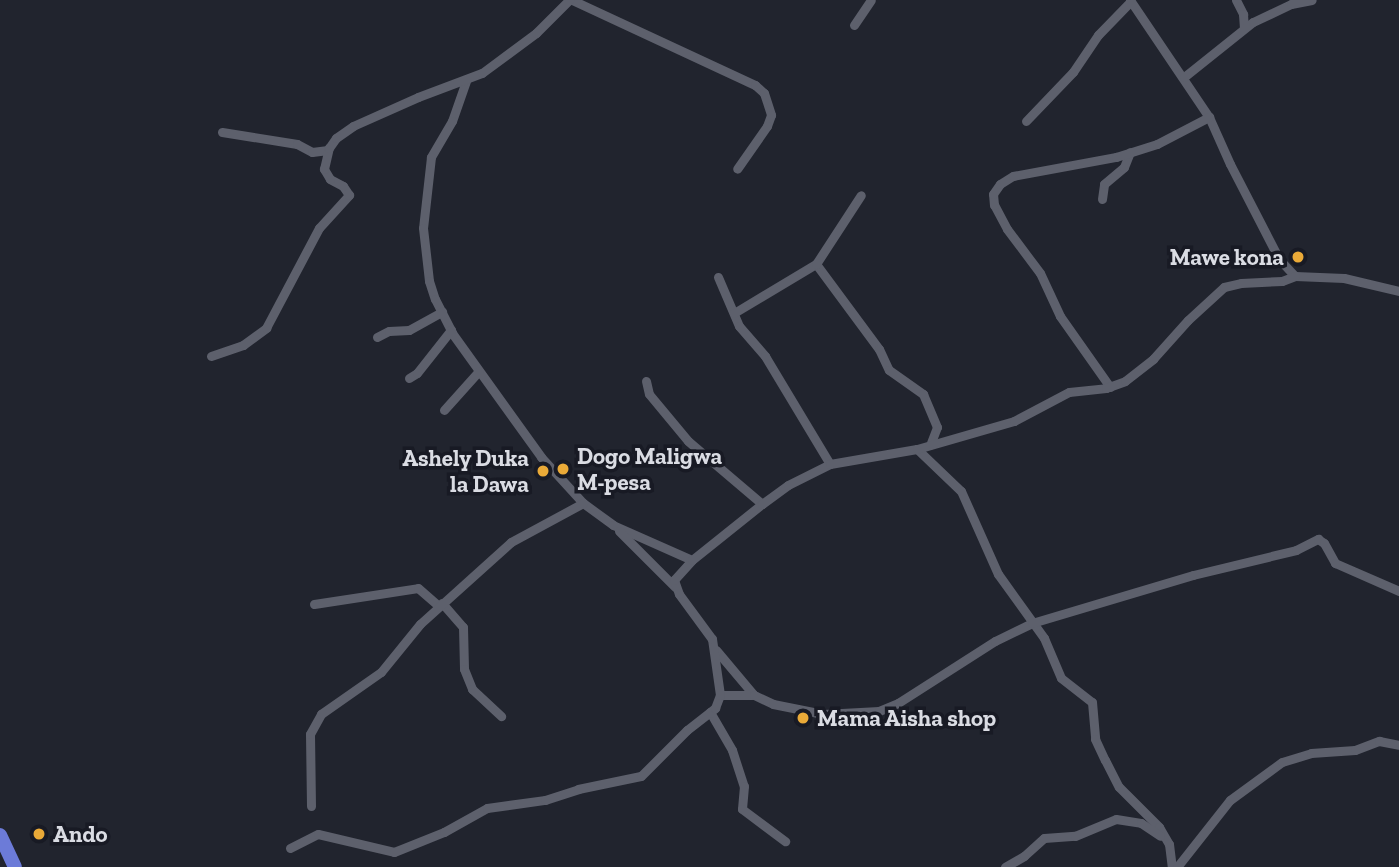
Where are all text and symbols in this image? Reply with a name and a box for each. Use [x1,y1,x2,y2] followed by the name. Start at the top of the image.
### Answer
[1170,243,1284,271] place label: Mawe kona
[1290,249,1306,265] marker: Mawe kona
[577,442,722,496] place label: Dogo Maligwa M-pesa
[402,444,529,498] place label: Ashely Duka la Dawa
[555,461,571,477] marker: Dogo Maligwa M-pesa
[535,463,551,479] marker: Ashely Duka la Dawa
[817,704,997,732] place label: Mama Aisha shop
[795,710,811,726] marker: Mama Aisha shop
[53,820,108,848] place label: Ando
[31,826,47,842] marker: Ando

